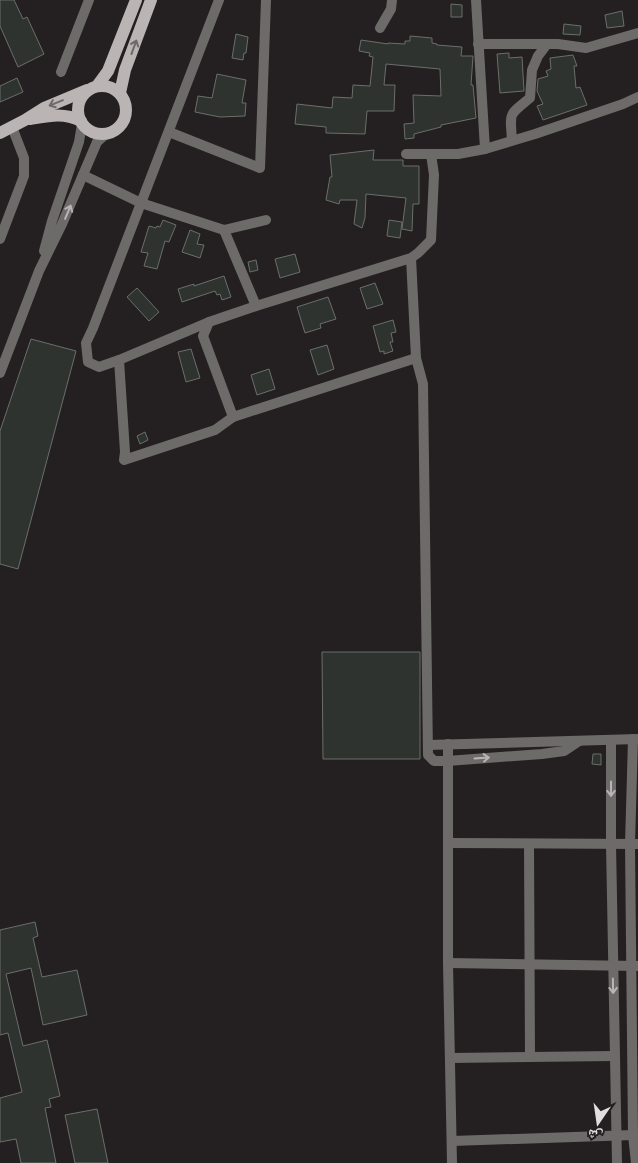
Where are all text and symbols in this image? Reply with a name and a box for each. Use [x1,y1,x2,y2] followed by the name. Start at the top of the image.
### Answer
[130,39,139,55] one-way arrow
[49,98,64,108] one-way arrow
[64,204,73,219] one-way arrow
[474,754,490,763] one-way arrow
[606,780,616,797] one-way arrow
[608,978,618,994] one-way arrow
[573,1098,623,1148] north arrow
[586,1125,604,1145] text: ش

